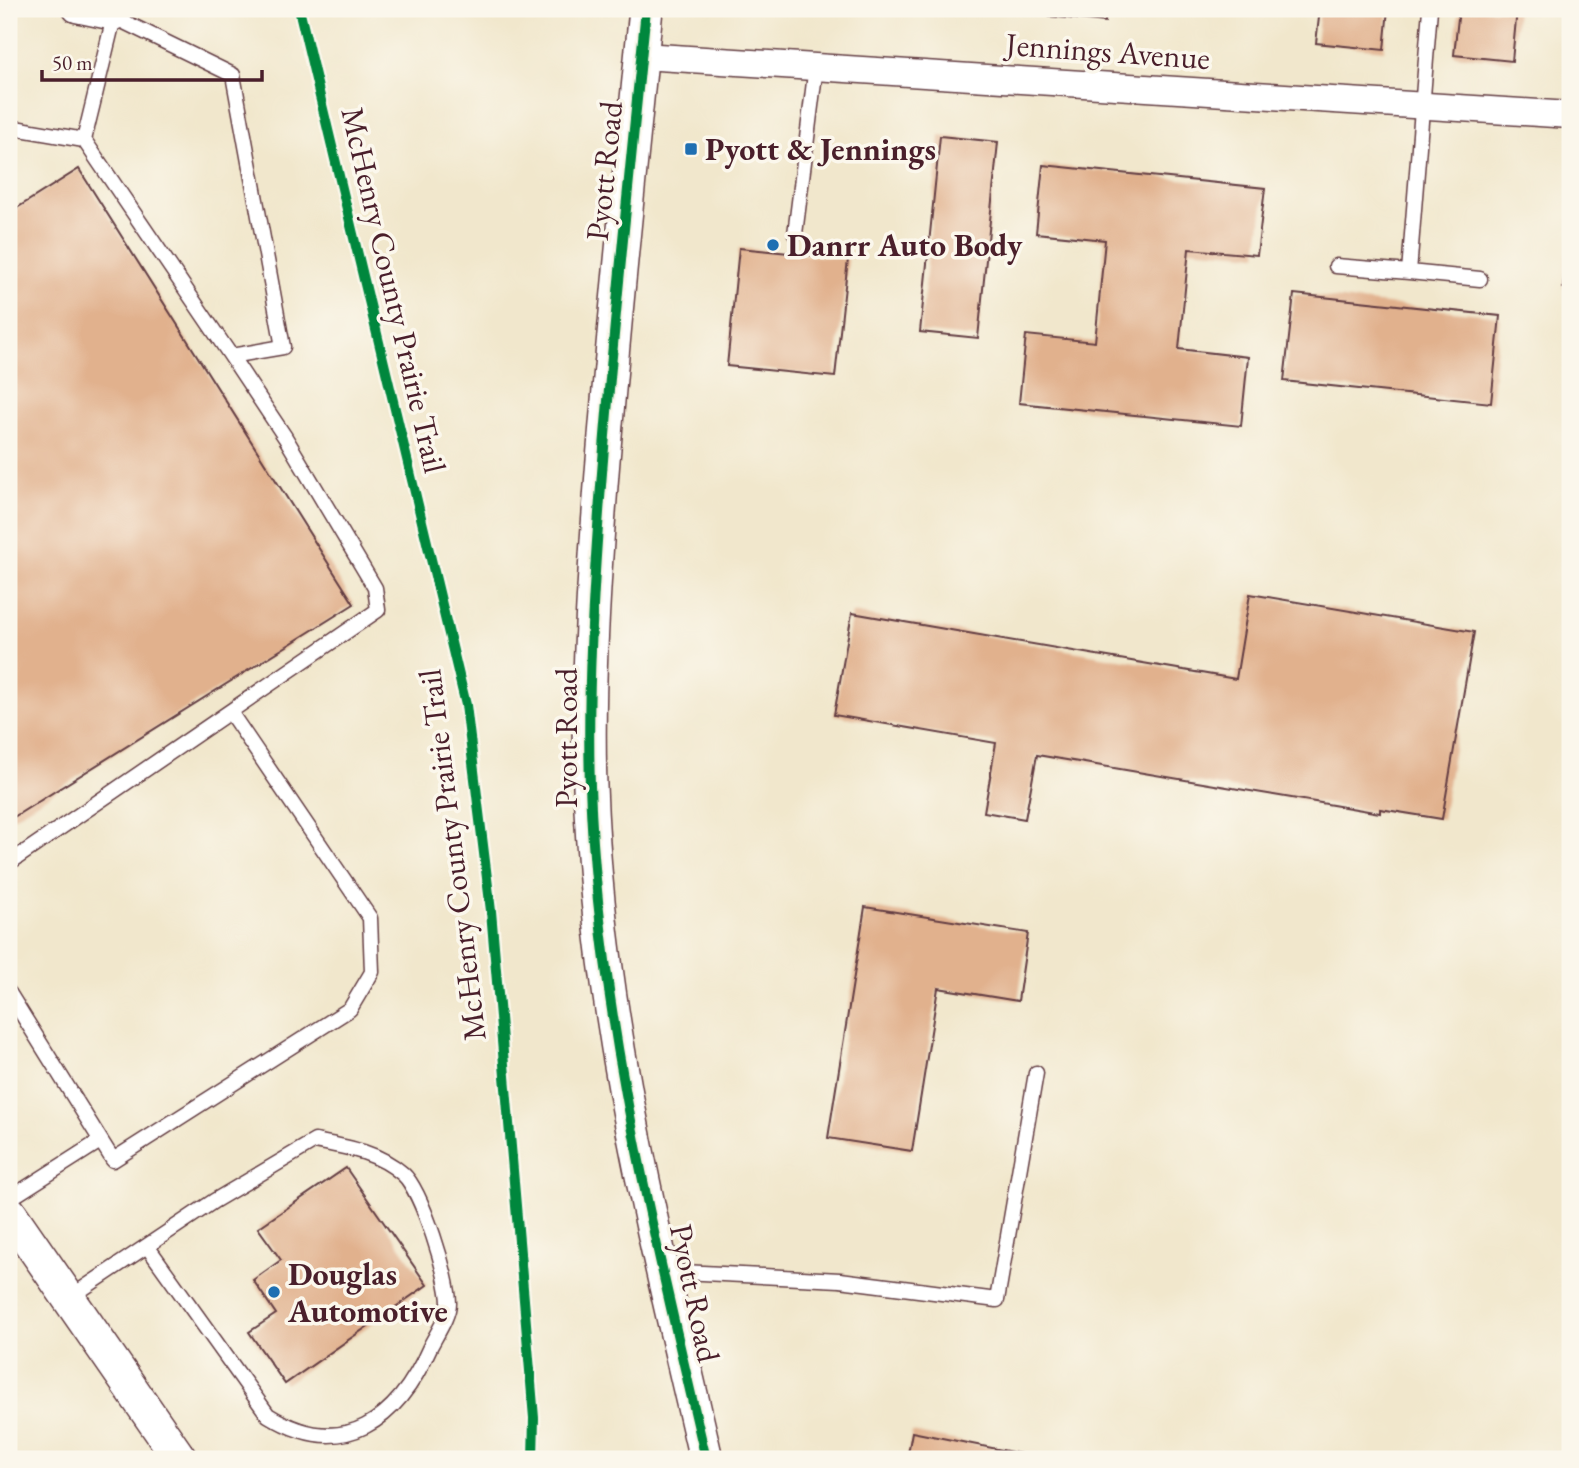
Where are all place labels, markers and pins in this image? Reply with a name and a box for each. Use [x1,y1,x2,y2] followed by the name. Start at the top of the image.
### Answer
[705,128,936,170] place label: Pyott & Jennings
[683,141,699,157] marker: Pyott & Jennings
[787,224,1023,266] place label: Danrr Auto Body
[765,237,781,253] marker: Danrr Auto Body
[287,1253,448,1332] place label: Douglas Automotive
[266,1284,282,1300] marker: Douglas Automotive

